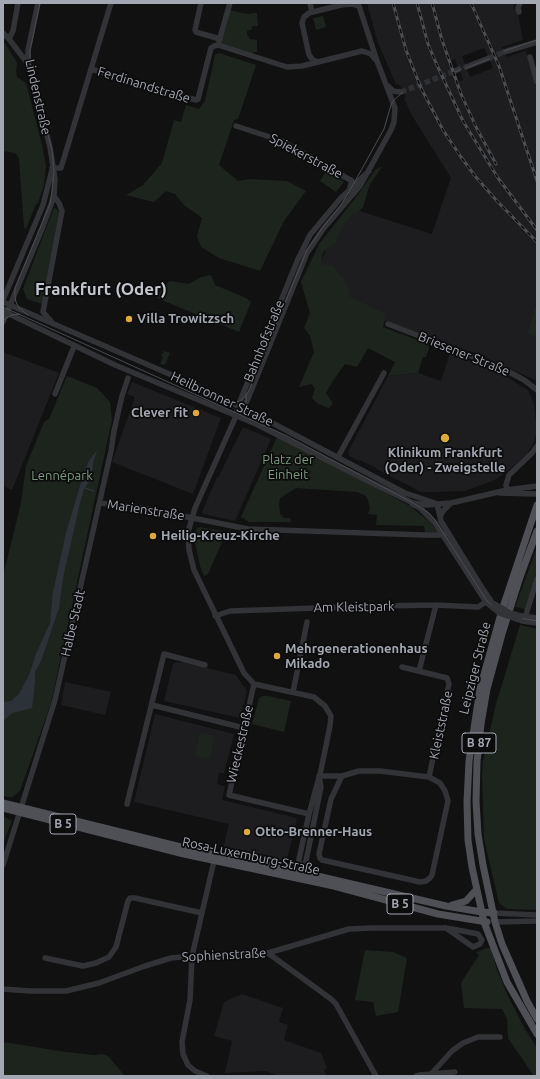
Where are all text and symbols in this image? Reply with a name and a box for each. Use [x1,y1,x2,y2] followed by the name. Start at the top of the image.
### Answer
[22,58,54,136] street label: Lindenstraße
[96,63,192,107] street label: Ferdinandstraße
[267,130,345,182] street label: Spiekerstraße
[35,279,167,299] district label: Frankfurt (Oder)
[240,298,288,384] street label: Bahnhofstraße
[137,311,234,327] place label: Villa Trowitzsch
[124,314,134,324] marker: Villa Trowitzsch
[416,329,512,379] street label: Briesener Straße
[168,368,276,430] street label: Heilbronner Straße
[131,405,188,421] place label: Clever fit
[191,408,201,418] marker: Clever fit
[439,432,451,444] marker: Klinikum Frankfurt (Oder) - Zweigstelle
[385,445,505,476] place label: Klinikum Frankfurt (Oder) - Zweigstelle
[262,452,314,483] park label: Platz der Einheit
[31,468,93,484] park label: Lennépark
[106,496,186,524] street label: Marienstraße
[161,528,280,544] place label: Heilig-Kreuz-Kirche
[148,531,158,541] marker: Heilig-Kreuz-Kirche
[58,588,88,658] street label: Halbe Stadt
[313,598,395,616] street label: Am Kleistpark
[456,620,494,716] street label: Leipziger Straße
[285,641,428,672] place label: Mehrgenerationenhaus Mikado
[272,651,282,661] marker: Mehrgenerationenhaus Mikado
[426,689,456,761] street label: Kleiststraße
[223,703,257,785] street label: Wieckestraße
[462,733,496,753] road number: B 87
[50,814,76,834] road number: B 5
[255,824,372,840] place label: Otto-Brenner-Haus
[242,827,252,837] marker: Otto-Brenner-Haus
[181,834,321,878] street label: Rosa-Luxemburg-Straße
[387,894,413,914] road number: B 5
[181,945,267,965] street label: Sophienstraße

